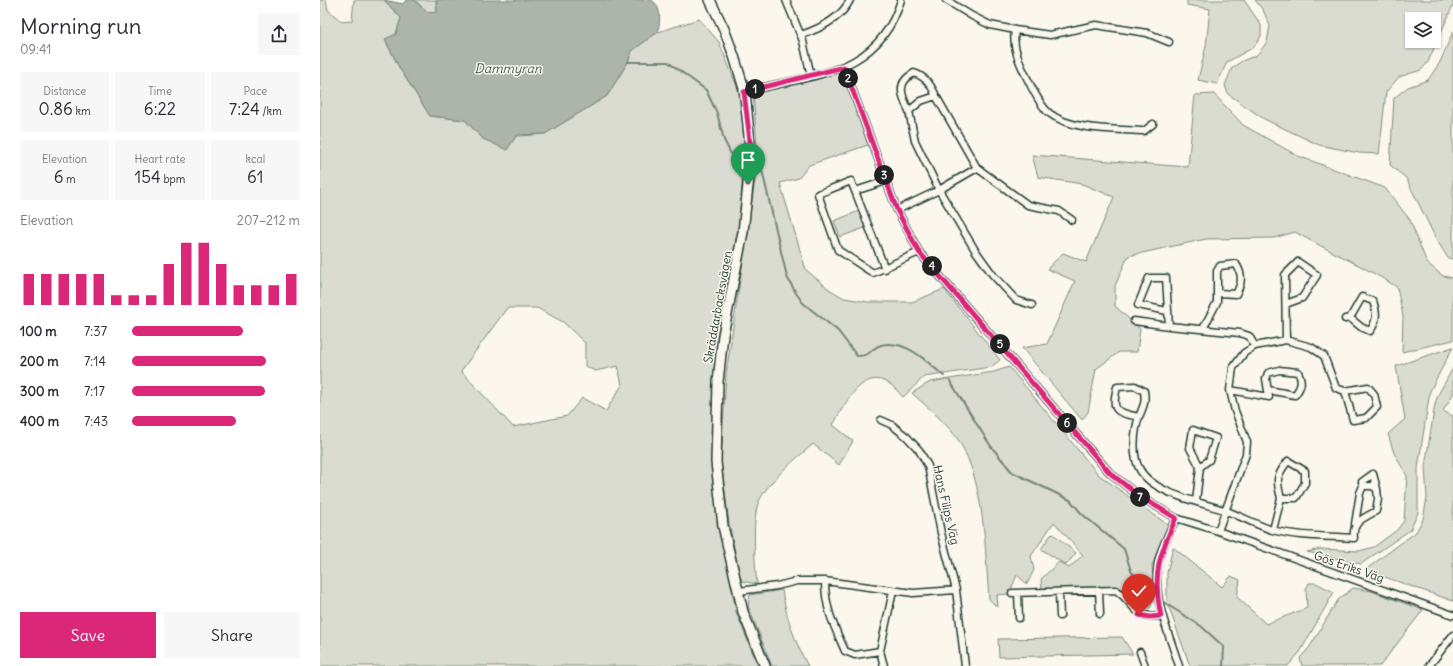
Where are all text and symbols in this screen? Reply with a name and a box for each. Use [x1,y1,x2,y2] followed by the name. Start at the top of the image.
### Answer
[20,12,142,40] text: Morning run
[1405,12,1441,48] map controls
[1405,12,1441,48] button: layers
[258,13,300,55] button: share
[20,41,52,58] text: 09:41
[475,60,542,77] water label: Dammyran
[838,68,858,88] pin: 2
[845,71,851,85] text: 2
[745,79,765,99] pin: 1
[753,82,757,96] text: 1
[43,84,86,98] text: Distance
[148,84,172,98] text: Time
[243,84,267,98] text: Pace
[39,98,73,120] text: 0.86
[144,98,176,120] text: 6:22
[229,98,260,120] text: 7:24
[73,104,91,118] text: km
[260,104,282,118] text: /km
[731,143,765,184] pin
[737,149,759,171] icon: arrive
[42,152,87,166] text: Elevation
[134,152,186,166] text: Heart rate
[245,152,265,166] text: kcal
[874,165,894,185] pin: 3
[54,166,63,188] text: 6
[135,166,161,188] text: 154
[247,166,264,188] text: 61
[881,168,887,182] text: 3
[63,172,76,186] text: m
[161,172,185,186] text: bpm
[20,212,73,229] text: Elevation
[237,212,300,229] text: 207–212 m
[700,249,735,364] street label: Skräddarbacksvägen
[922,256,942,276] pin: 4
[929,259,935,273] text: 4
[20,323,57,340] text: 100 m
[84,323,107,340] text: 7:37
[990,334,1010,354] pin: 5
[997,337,1003,351] text: 5
[20,353,59,370] text: 200 m
[84,353,106,370] text: 7:14
[20,383,59,400] text: 300 m
[84,383,105,400] text: 7:17
[20,413,59,430] text: 400 m
[84,413,108,430] text: 7:43
[1057,413,1077,433] pin: 6
[1064,416,1070,430] text: 6
[930,464,963,546] street label: Hans Filips Väg
[1130,487,1150,507] pin: 7
[1137,490,1143,504] text: 7
[1312,548,1386,586] street label: Gös Eriks Väg
[1122,574,1156,615] pin
[1128,580,1150,602] icon: check
[20,612,156,658] button: Save
[164,612,300,658] button: Share

